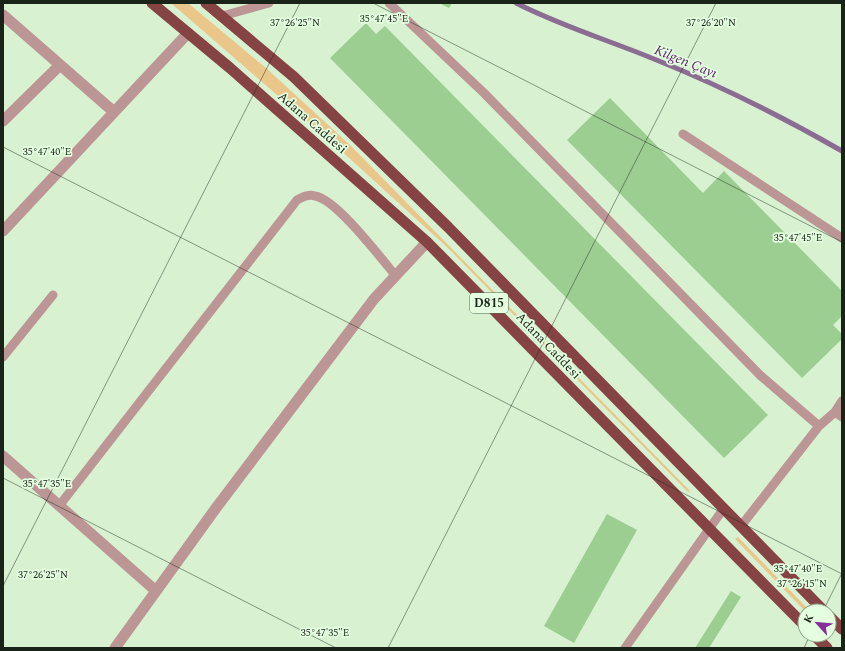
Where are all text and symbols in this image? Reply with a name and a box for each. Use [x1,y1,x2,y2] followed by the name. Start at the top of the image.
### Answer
[360,11,408,27] text: 35°47'45"E
[270,15,320,31] text: 37°26'25"N
[686,15,736,31] text: 37°26'20"N
[651,39,720,84] water label: Kilgen Çayı
[273,87,352,159] street label: Adana Caddesi
[23,144,71,160] text: 35°47'40"E
[774,230,822,246] text: 35°47'45"E
[470,293,508,313] road number: D815
[511,308,586,384] street label: Adana Caddesi
[23,476,71,492] text: 35°47'35"E
[774,561,822,577] text: 35°47'40"E
[18,567,68,583] text: 37°26'25"N
[777,576,827,592] text: 37°26'15"N
[797,603,837,643] north arrow
[799,611,818,626] text: K
[301,625,349,641] text: 35°47'35"E

